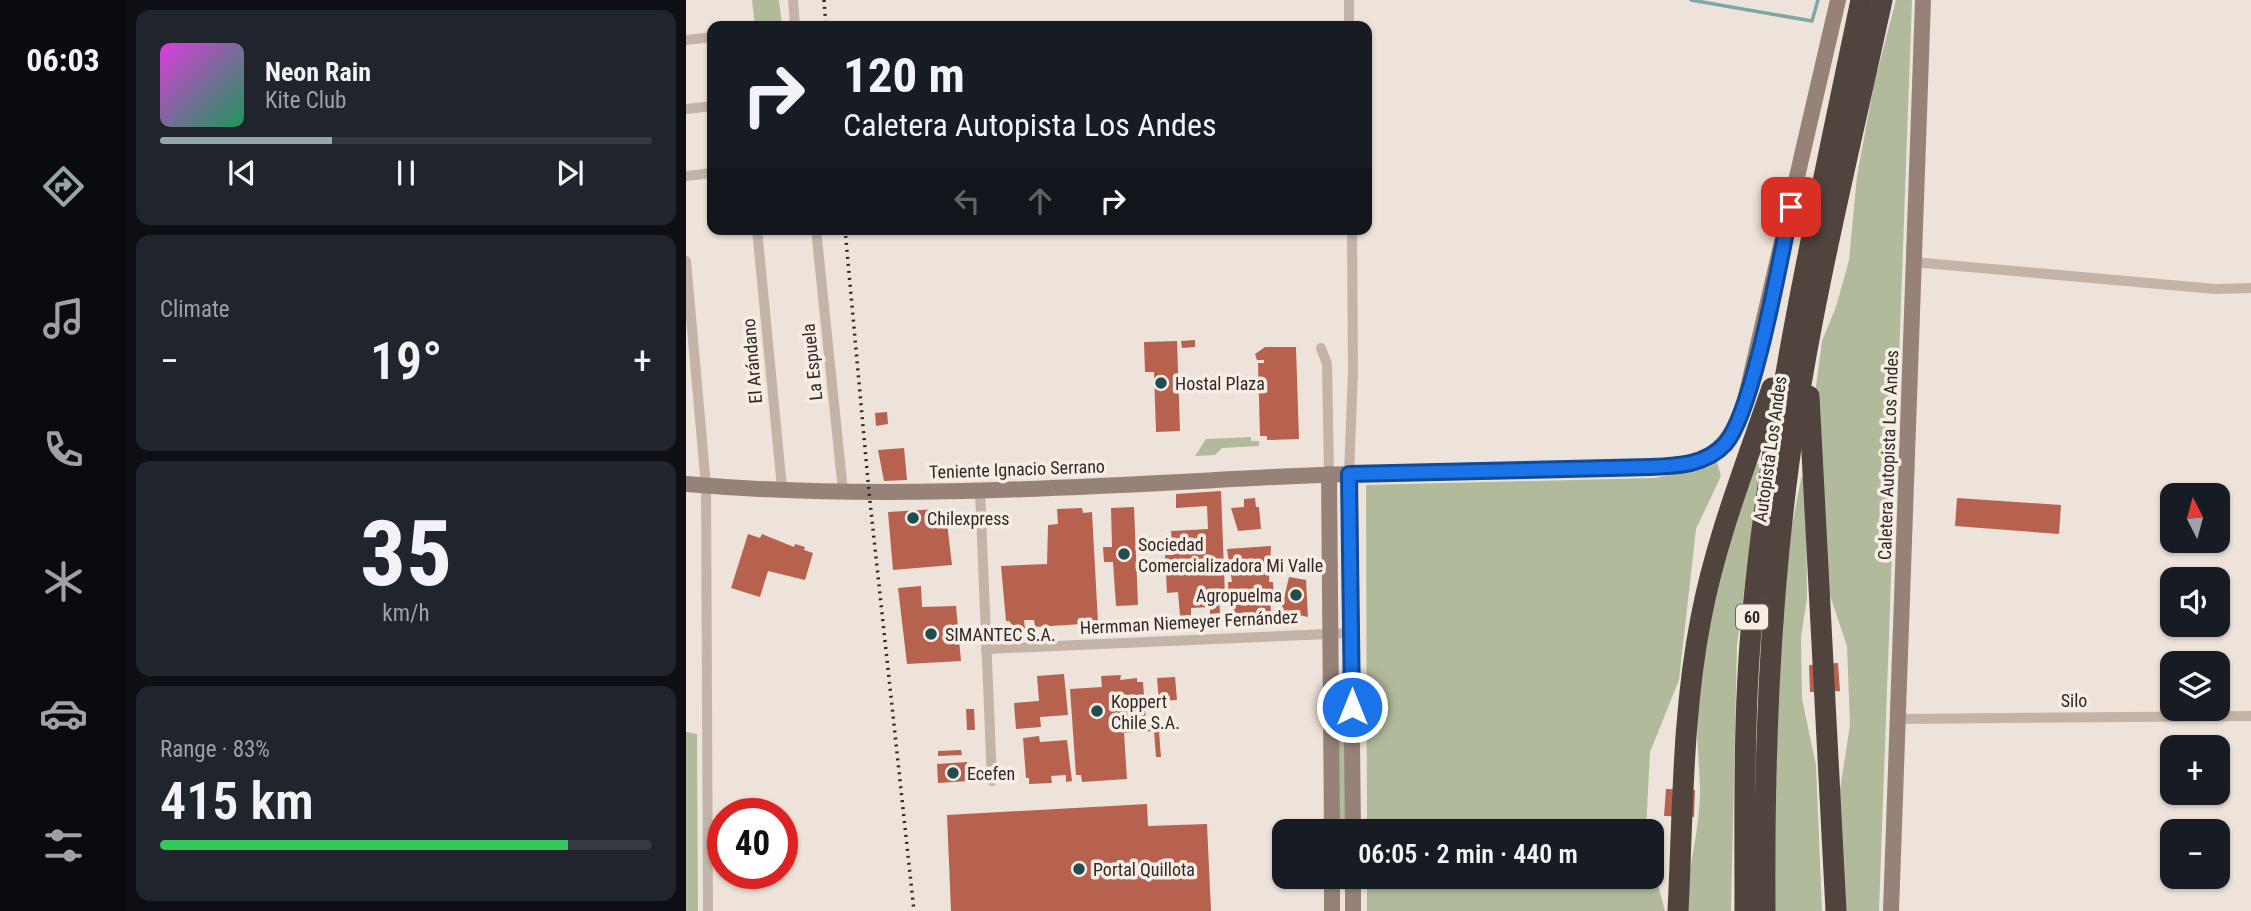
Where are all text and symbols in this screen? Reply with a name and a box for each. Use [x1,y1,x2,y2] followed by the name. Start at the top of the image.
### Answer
[26,41,100,79] text: 06:03
[843,47,965,104] text: 120 m
[728,49,819,140] icon: right
[265,57,371,87] text: Neon Rain
[265,87,346,114] text: Kite Club
[843,106,1217,144] text: Caletera Autopista Los Andes
[223,154,261,192] icon: previous
[387,154,425,192] icon: pause
[551,154,589,192] icon: next
[39,162,88,211] icon: directions
[1761,177,1821,237] pin
[948,182,986,220] icon: left
[1021,182,1059,220] icon: ahead
[1094,182,1132,220] icon: right
[1772,188,1810,226] icon: arrive
[39,294,88,343] icon: music
[160,296,230,323] text: Climate
[738,318,766,404] street label: El Arándano
[798,322,826,402] street label: La Espuela
[370,331,442,392] text: 19°
[160,339,179,383] text: −
[633,339,652,383] text: +
[1874,350,1902,560] street label: Caletera Autopista Los Andes
[1175,373,1265,394] place label: Hostal Plaza
[1153,375,1169,391] marker: Hostal Plaza
[1749,375,1791,523] street label: Autopista Los Andes
[39,425,88,474] icon: phone
[929,455,1105,483] street label: Teniente Ignacio Serrano
[2160,483,2230,553] north arrow
[2160,483,2230,889] map controls
[360,501,452,607] text: 35
[927,508,1010,529] place label: Chilexpress
[905,510,921,526] marker: Chilexpress
[1138,534,1323,576] place label: Sociedad Comercializadora Mi Valle
[1116,546,1132,562] marker: Sociedad Comercializadora Mi Valle
[39,557,88,606] icon: climate
[2160,567,2230,637] button: sound
[1196,585,1282,606] place label: Agropuelma
[1288,587,1304,603] marker: Agropuelma
[382,600,430,627] text: km/h
[1736,604,1768,630] road number: 60
[1079,606,1299,638] street label: Hermman Niemeyer Fernández
[945,624,1056,645] place label: SIMANTEC S.A.
[923,626,939,642] marker: SIMANTEC S.A.
[2160,651,2230,721] button: layers
[1315,670,1389,744] position arrow
[39,689,88,738] icon: car
[2061,690,2087,711] street label: Silo
[1111,691,1180,733] place label: Koppert Chile S.A.
[1089,703,1105,719] marker: Koppert Chile S.A.
[2160,735,2230,805] button: +
[160,736,270,763] text: Range · 83%
[967,763,1015,784] place label: Ecefen
[945,765,961,781] marker: Ecefen
[160,771,314,832] text: 415 km
[707,798,798,889] speed limit sign: 40
[2160,819,2230,889] button: −
[39,821,88,870] icon: filters
[1358,839,1578,869] text: 06:05 · 2 min · 440 m
[1093,859,1195,880] place label: Portal Quillota
[1071,861,1087,877] marker: Portal Quillota

